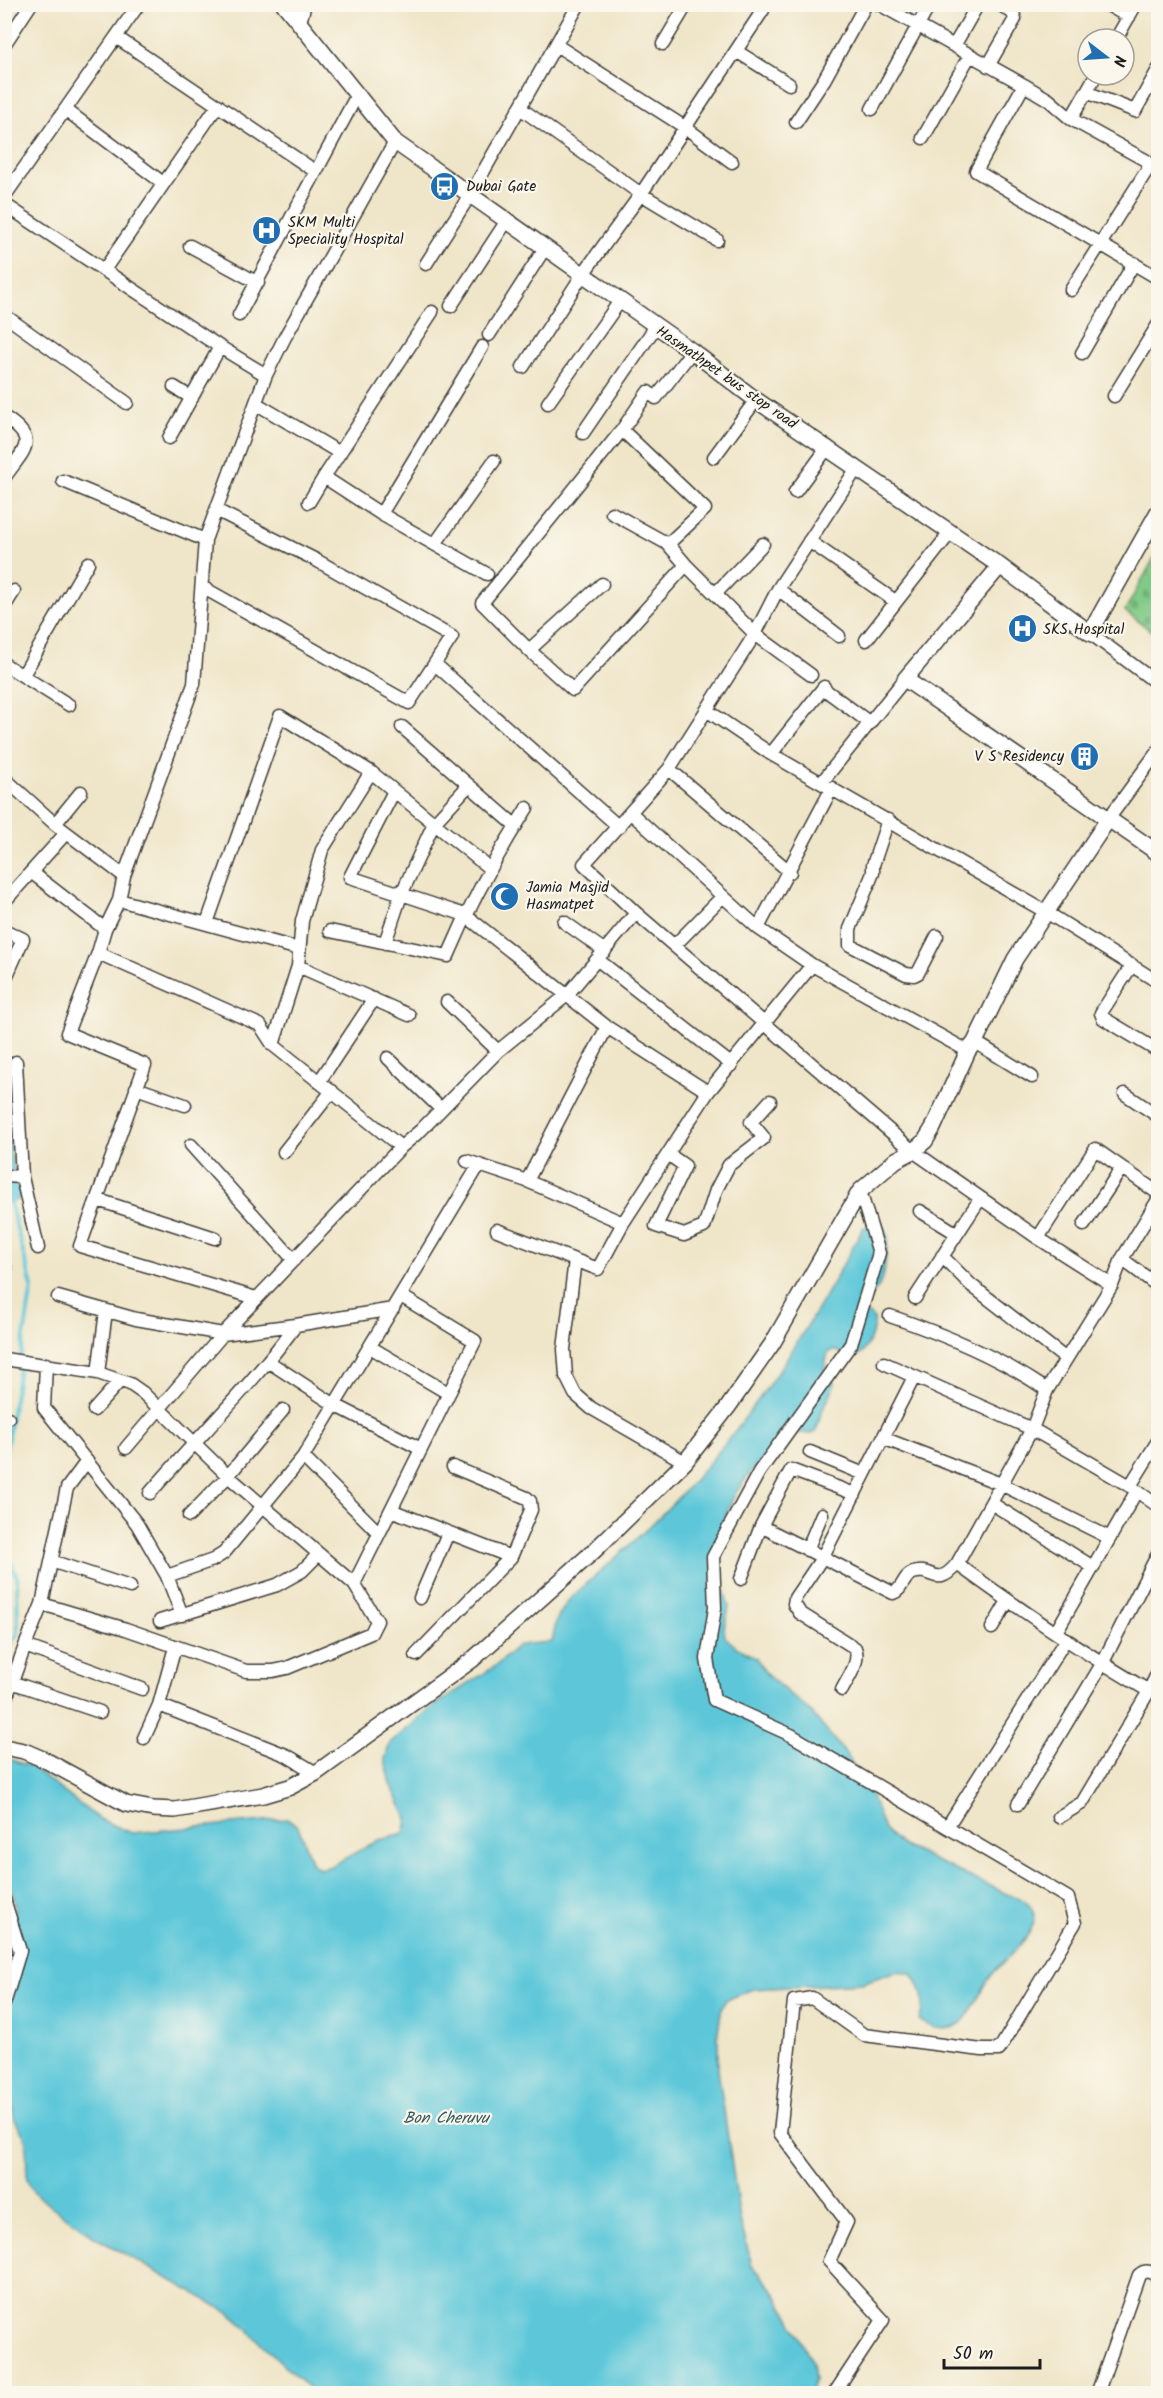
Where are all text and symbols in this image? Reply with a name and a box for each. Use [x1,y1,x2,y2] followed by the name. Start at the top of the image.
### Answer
[1076,27,1136,87] north arrow
[1105,52,1132,69] text: N
[429,170,461,202] bus stop icon: Dubai Gate
[466,175,536,199] place label: Dubai Gate
[288,211,404,252] place label: SKM Multi Speciality Hospital
[251,215,283,247] hospital icon: SKM Multi Speciality Hospital
[651,320,803,436] street label: Hasmathpet bus stop road
[1006,613,1038,645] hospital icon: SKS Hospital
[1043,618,1125,642] place label: SKS Hospital
[1069,740,1101,772] building icon: V S Residency
[975,745,1065,769] place label: V S Residency
[526,876,609,917] place label: Jamia Masjid Hasmatpet
[489,880,521,912] mosque icon: Jamia Masjid Hasmatpet
[403,2106,491,2131] water label: Bon Cheruvu
[944,2332,1040,2370] scale bar
[953,2340,993,2369] text: 50 m

